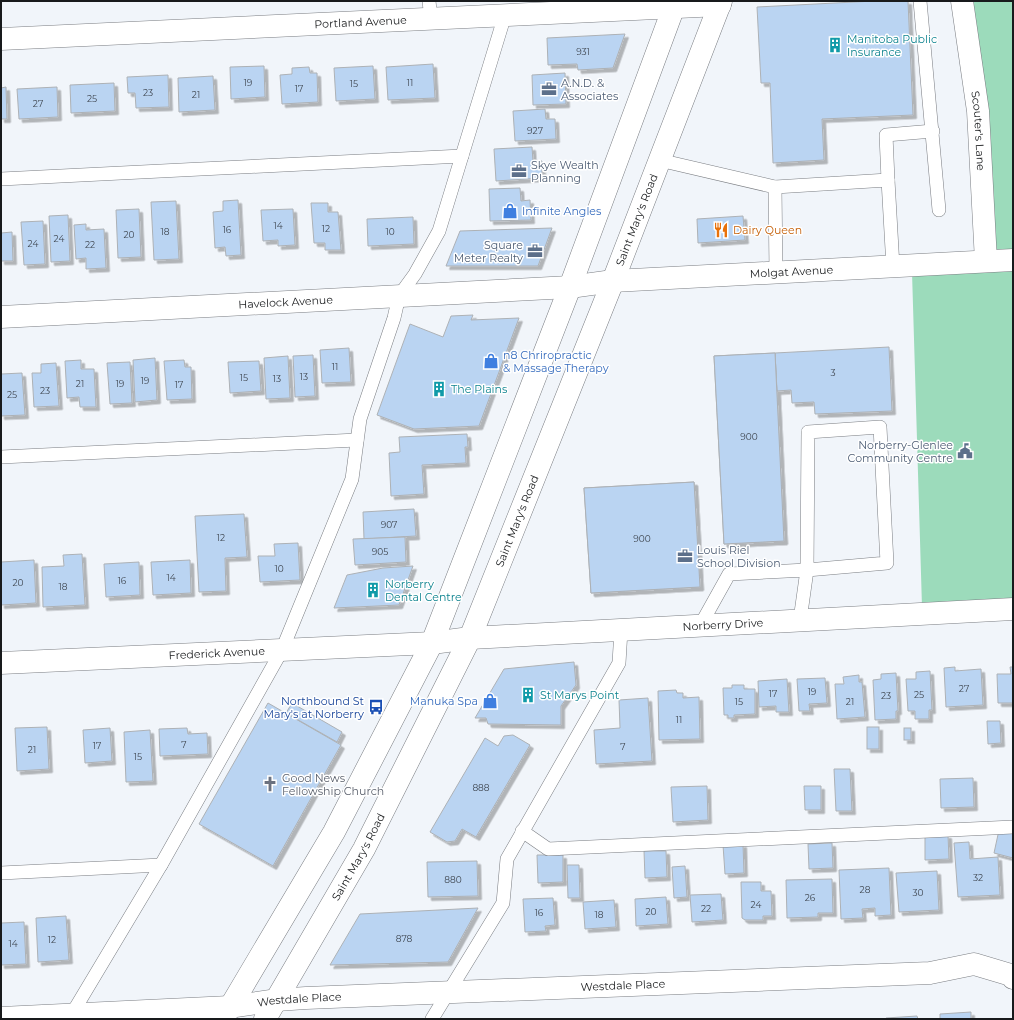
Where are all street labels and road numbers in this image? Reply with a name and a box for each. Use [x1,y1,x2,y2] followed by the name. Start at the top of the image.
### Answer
[314,13,408,31] street label: Portland Avenue
[968,90,988,172] street label: Scouter's Lane
[612,172,661,268] street label: Saint Mary's Road
[750,262,834,281] street label: Molgat Avenue
[238,292,334,311] street label: Havelock Avenue
[492,473,542,569] street label: Saint Mary's Road
[682,615,764,634] street label: Norberry Drive
[168,644,266,662] street label: Frederick Avenue
[328,811,388,903] street label: Saint Mary's Road
[580,977,666,994] street label: Westdale Place
[256,990,342,1010] street label: Westdale Place

